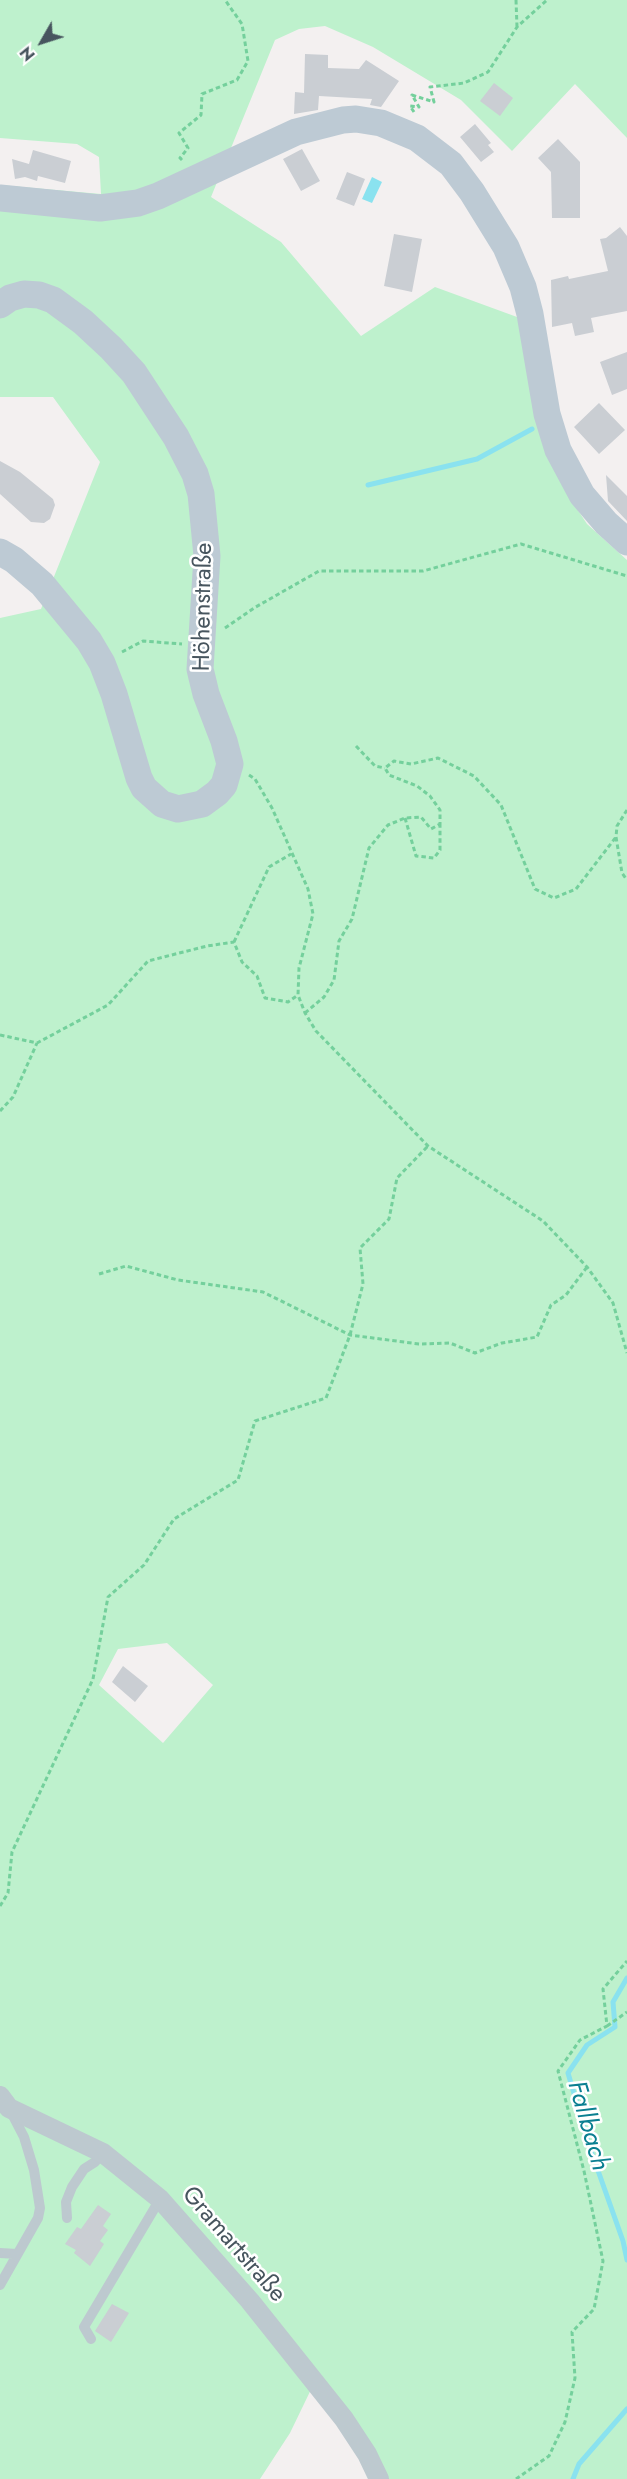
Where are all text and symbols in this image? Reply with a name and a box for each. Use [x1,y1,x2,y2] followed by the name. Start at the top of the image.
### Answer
[12,12,72,72] north arrow
[15,41,41,66] text: N
[188,542,220,672] street label: Höhenstraße
[559,2078,615,2174] water label: Fallbach
[175,2181,291,2309] street label: Gramartstraße

